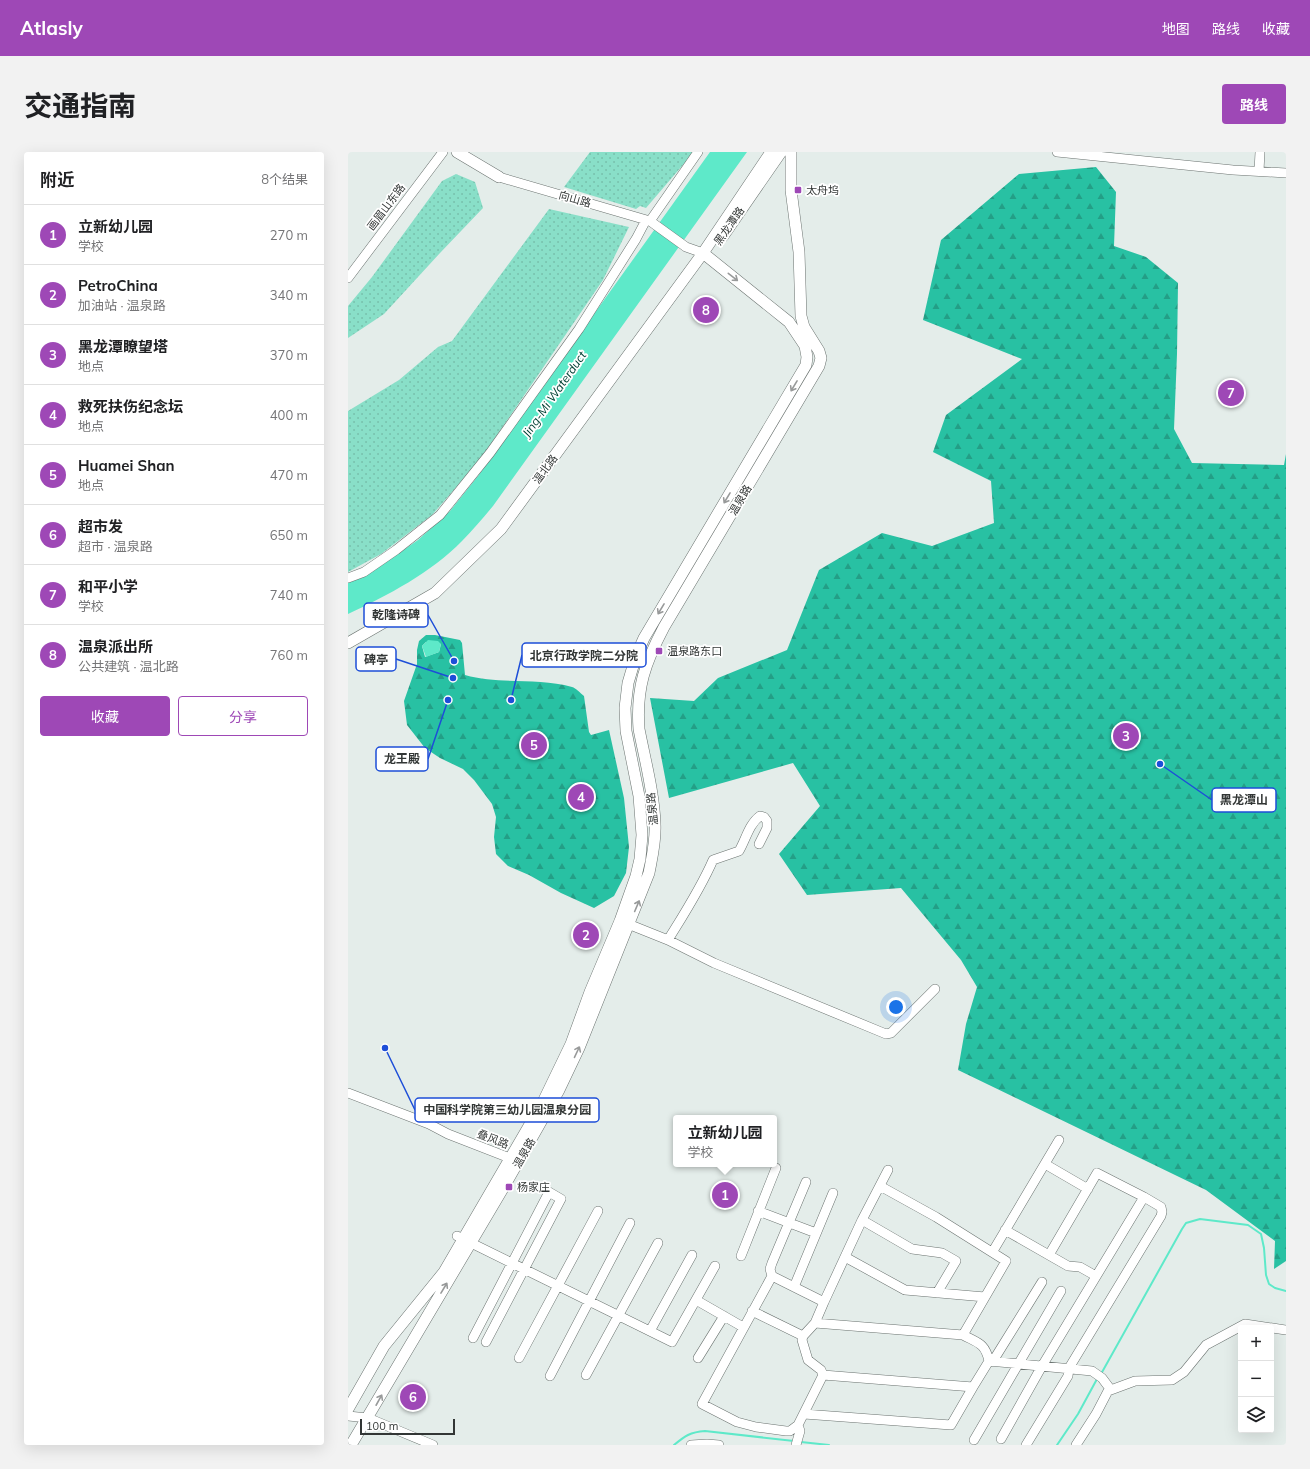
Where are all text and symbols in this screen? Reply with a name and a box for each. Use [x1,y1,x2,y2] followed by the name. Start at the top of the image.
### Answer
[20,16,83,40] text: Atlasly
[1162,20,1190,38] text: 地图
[1212,20,1240,38] text: 路线
[1262,20,1290,38] text: 收藏
[1222,84,1286,124] button: 路线
[24,88,136,123] text: 交通指南
[40,169,74,190] text: 附近
[261,171,308,187] text: 8个结果
[364,181,408,233] street label: 画眉山东路
[806,183,839,197] place label: 太舟坞
[793,185,803,195] marker: 太舟坞
[557,188,593,210] street label: 向山路
[711,204,747,248] street label: 黑龙潭路
[78,217,153,236] text: 立新幼儿园
[49,227,57,243] text: 1
[270,227,308,243] text: 270 m
[78,238,104,254] text: 学校
[728,273,739,282] one-way arrow
[78,276,158,295] text: PetroChina
[49,287,57,303] text: 2
[270,287,308,303] text: 340 m
[693,295,719,325] pin: 8
[78,297,166,313] text: 加油站 · 温泉路
[78,337,168,356] text: 黑龙潭瞭望塔
[49,347,57,363] text: 3
[270,347,308,363] text: 370 m
[518,347,590,441] water label: Jing-Mi Waterduct
[78,358,104,374] text: 地点
[1218,378,1244,408] pin: 7
[790,380,798,392] one-way arrow
[78,397,183,416] text: 救死扶伤纪念坛
[49,407,57,423] text: 4
[270,407,308,423] text: 400 m
[78,418,104,434] text: 地点
[530,452,560,486] street label: 温北路
[78,456,175,475] text: Huamei Shan
[49,467,57,483] text: 5
[270,467,308,483] text: 470 m
[78,477,104,493] text: 地点
[726,482,754,518] street label: 温泉路
[723,492,731,504] one-way arrow
[78,517,123,536] text: 超市发
[49,527,57,543] text: 6
[270,527,308,543] text: 650 m
[78,538,153,554] text: 超市 · 温泉路
[78,577,138,596] text: 和平小学
[49,587,57,603] text: 7
[270,587,308,603] text: 740 m
[78,598,104,614] text: 学校
[364,603,428,627] callout: 乾隆诗碑
[656,603,664,615] one-way arrow
[372,607,420,622] text: 乾隆诗碑
[78,637,153,656] text: 温泉派出所
[522,643,646,667] callout: 北京行政学院二分院
[667,644,722,658] place label: 温泉路东口
[654,646,664,656] marker: 温泉路东口
[49,647,57,663] text: 8
[270,647,308,663] text: 760 m
[356,647,396,671] callout: 碑亭
[530,648,638,663] text: 北京行政学院二分院
[364,652,388,667] text: 碑亭
[78,658,179,674] text: 公共建筑 · 温北路
[40,696,170,736] button: 收藏
[178,696,308,736] button: 分享
[1113,721,1139,751] pin: 3
[521,730,547,760] pin: 5
[376,747,428,771] callout: 龙王殿
[384,751,420,766] text: 龙王殿
[568,782,594,812] pin: 4
[1212,788,1276,812] callout: 黑龙潭山
[643,792,661,826] street label: 温泉路
[1220,792,1268,807] text: 黑龙潭山
[633,901,641,913] one-way arrow
[573,920,599,950] pin: 2
[886,997,906,1017] your location
[574,1047,581,1059] one-way arrow
[415,1098,599,1122] callout: 中国科学院第三幼儿园温泉分园
[423,1102,591,1117] text: 中国科学院第三幼儿园温泉分园
[673,1115,777,1167] popup
[687,1123,763,1142] text: 立新幼儿园
[475,1127,511,1151] street label: 叠风路
[510,1135,538,1171] street label: 温泉路
[687,1144,714,1160] text: 学校
[517,1180,550,1194] place label: 杨家庄
[712,1180,738,1210] pin: 1
[504,1182,514,1192] marker: 杨家庄
[441,1282,449,1294] one-way arrow
[1238,1325,1274,1433] map controls
[1238,1325,1274,1361] button: +
[1238,1361,1274,1397] button: −
[400,1382,426,1412] pin: 6
[375,1394,383,1406] one-way arrow
[1238,1397,1274,1433] button: layers
[360,1417,455,1436] scale bar
[366,1419,398,1433] text: 100 m

